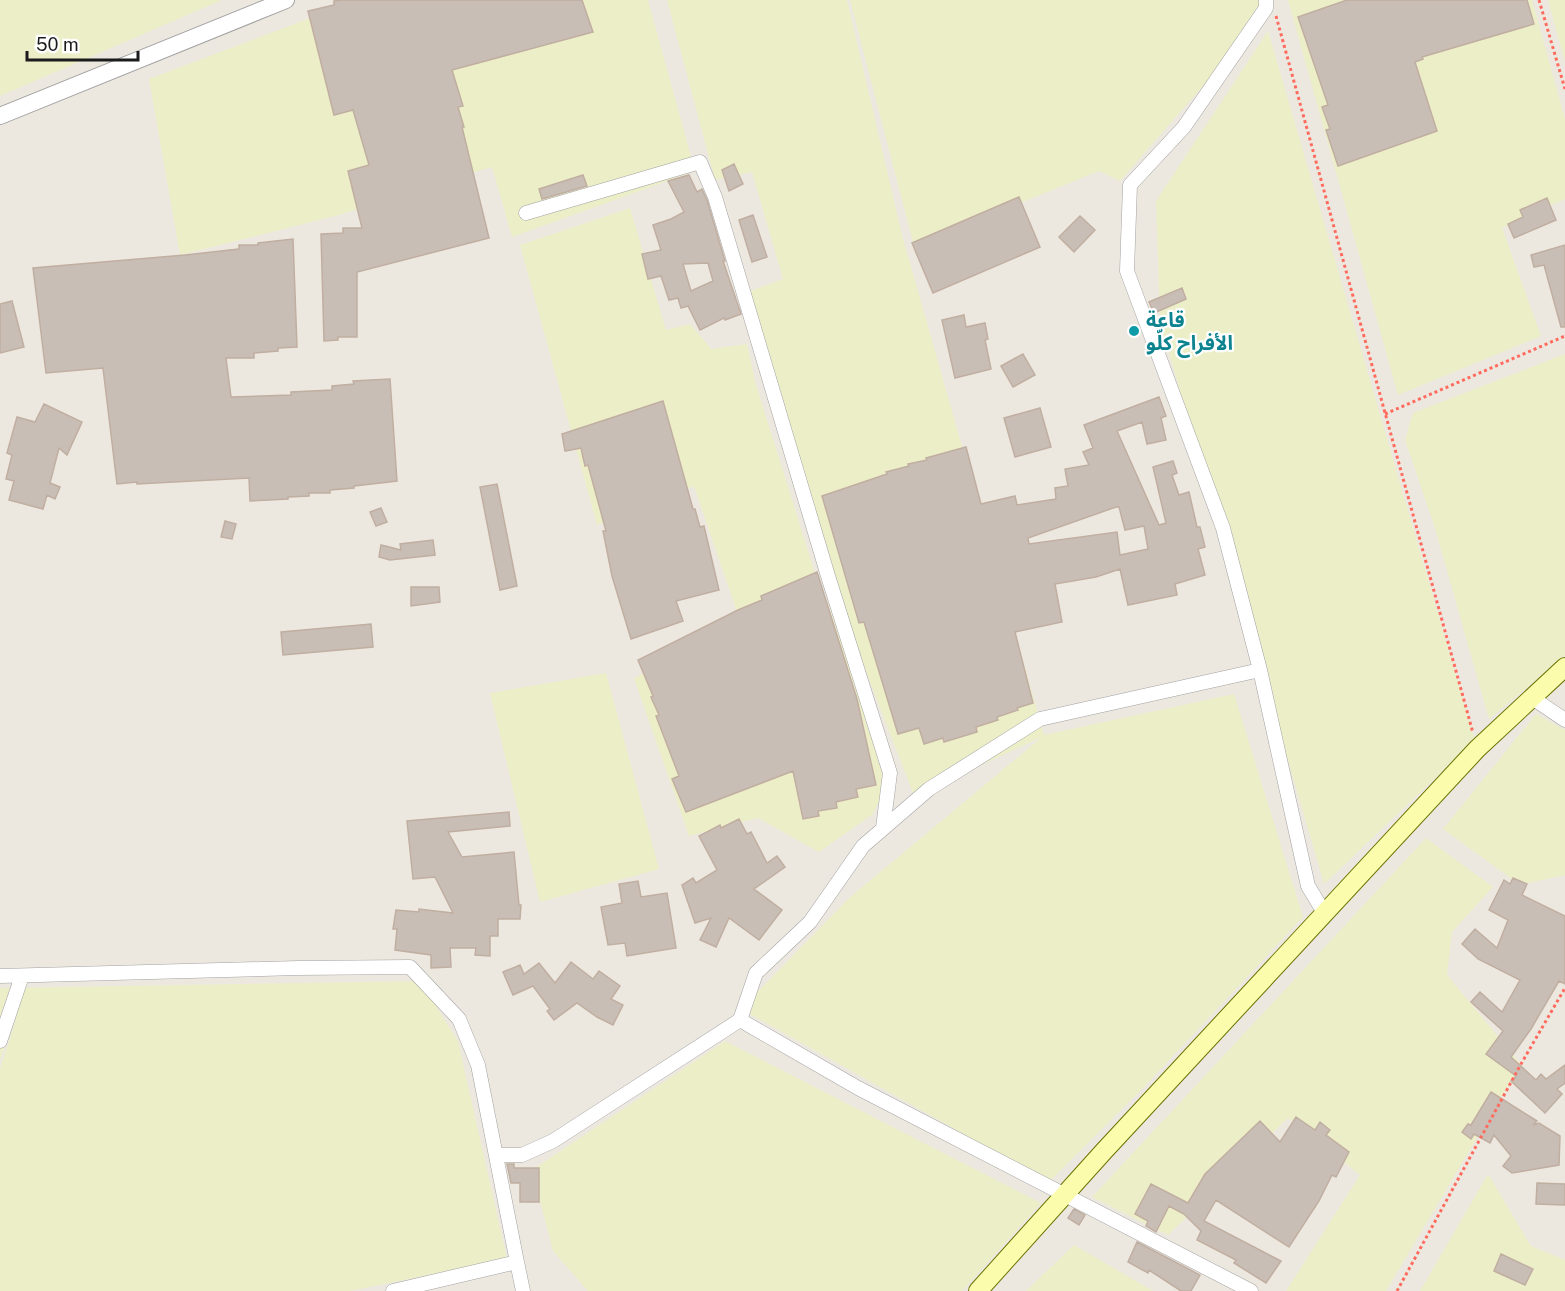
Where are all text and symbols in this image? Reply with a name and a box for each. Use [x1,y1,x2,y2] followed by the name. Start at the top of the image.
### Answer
[27,24,138,62] scale bar
[36,34,79,55] text: 50 m
[1146,308,1233,358] place label: قاعة الأفراح كلّو
[1127,324,1141,338] marker: قاعة الأفراح كلّو

